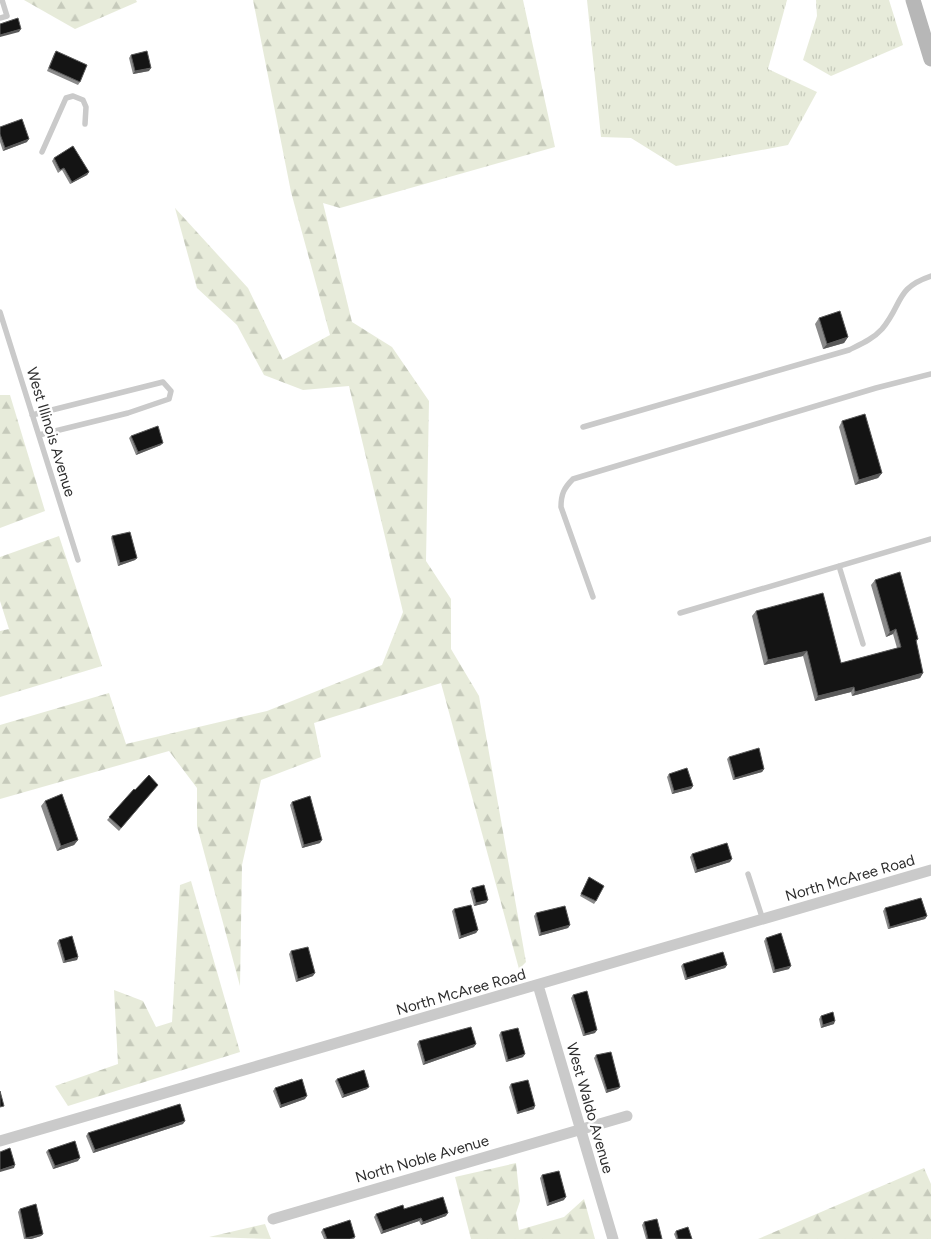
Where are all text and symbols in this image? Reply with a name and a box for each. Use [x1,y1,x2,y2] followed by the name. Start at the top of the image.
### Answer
[23,365,79,499] street label: West Illinois Avenue
[783,851,917,905] street label: North McAree Road
[394,965,528,1019] street label: North McAree Road
[563,1041,617,1175] street label: West Waldo Avenue
[353,1131,491,1187] street label: North Noble Avenue

